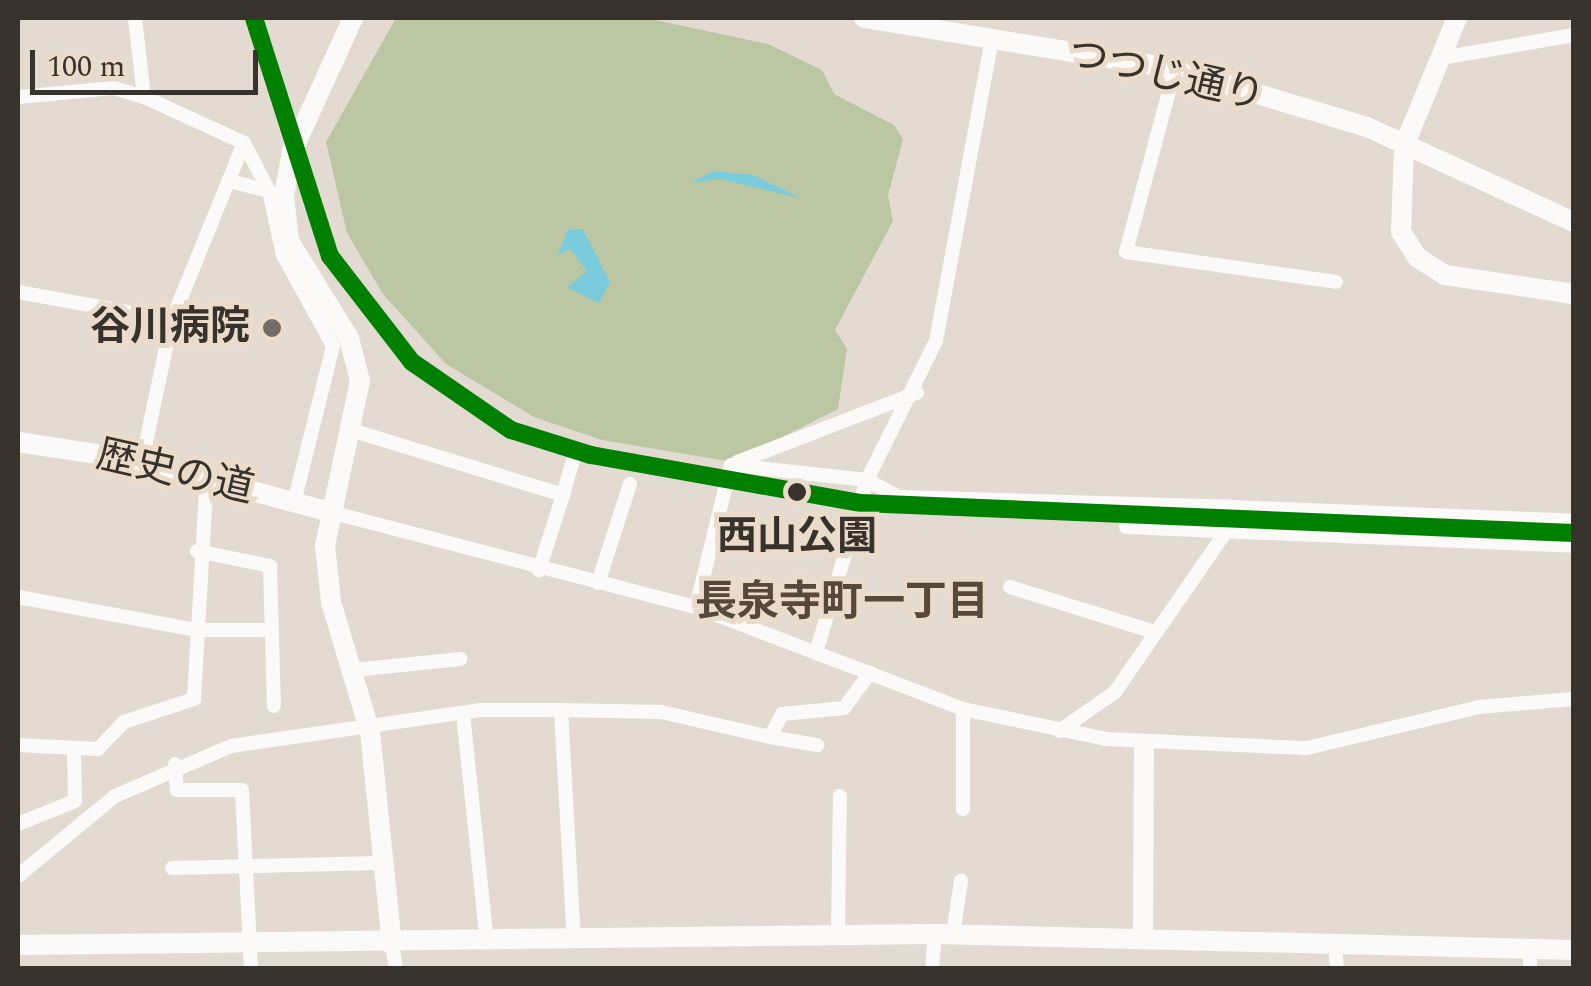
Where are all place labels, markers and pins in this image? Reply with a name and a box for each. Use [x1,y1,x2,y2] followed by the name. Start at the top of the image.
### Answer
[90,304,250,352] place label: 谷川病院
[259,315,285,341] marker: 谷川病院
[780,475,814,509] marker: 西山公園
[717,514,877,562] place label: 西山公園

